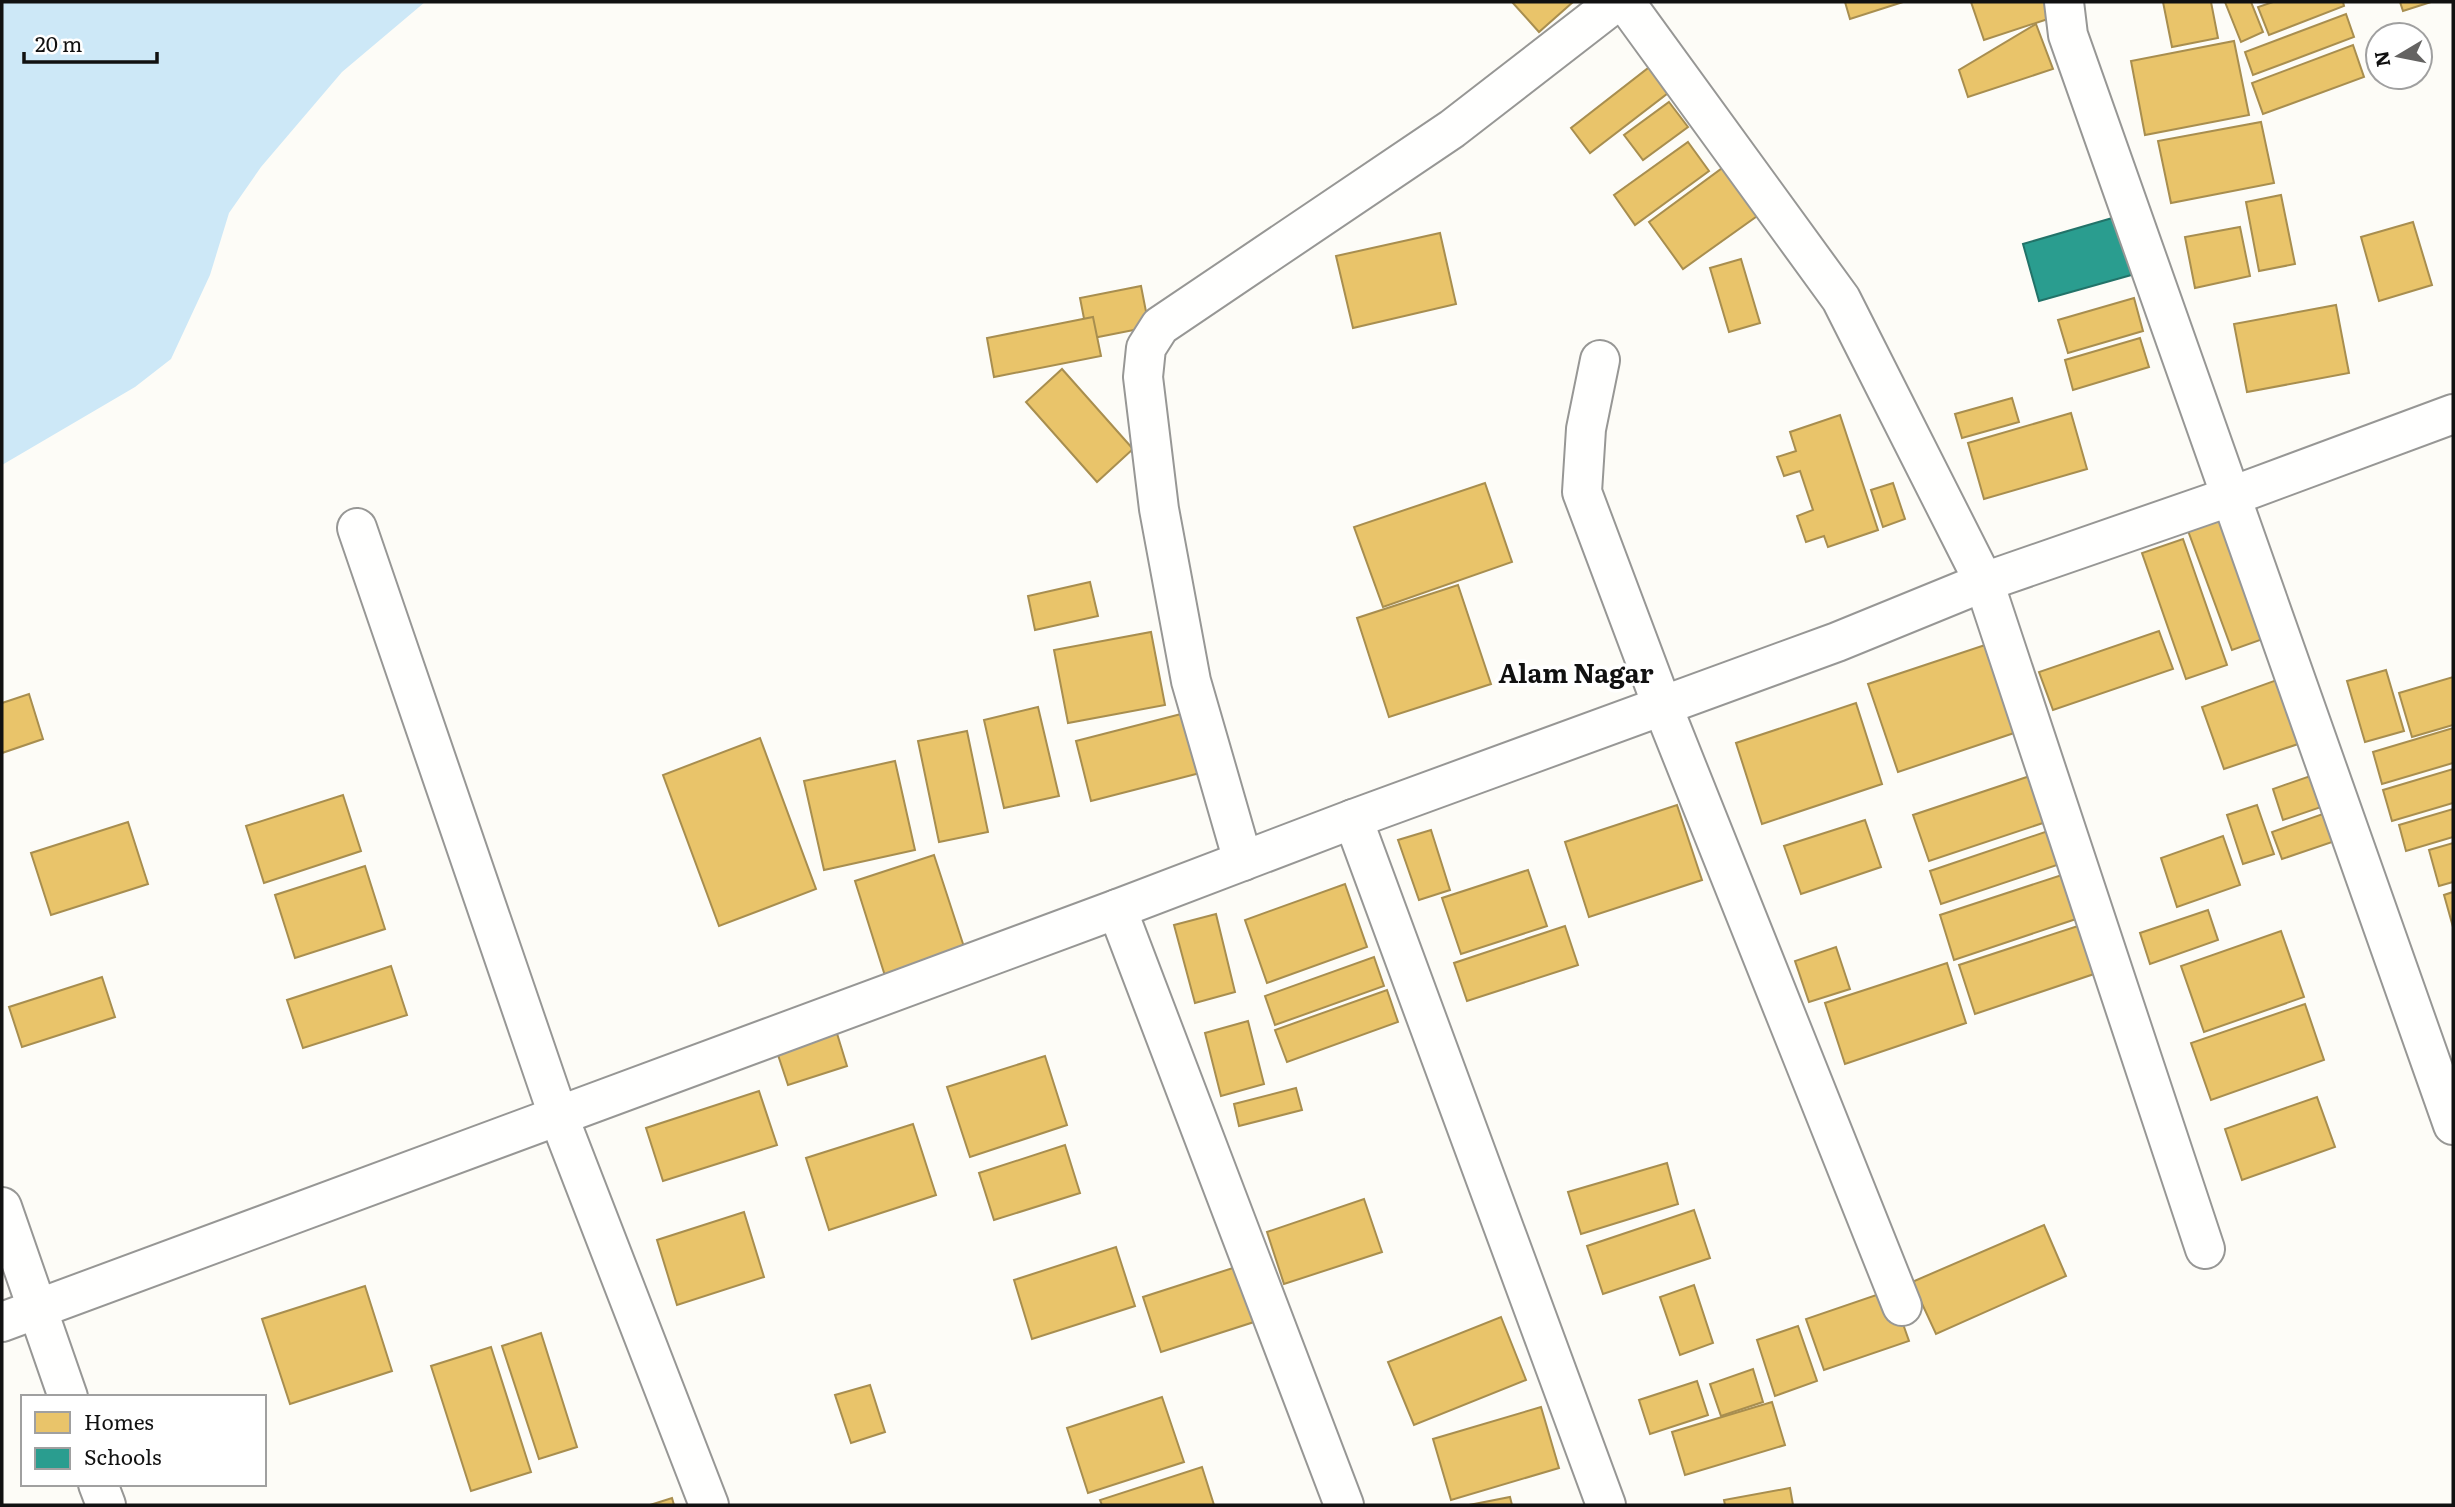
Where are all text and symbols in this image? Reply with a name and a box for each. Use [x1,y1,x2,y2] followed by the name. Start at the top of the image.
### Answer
[24,21,158,65] scale bar
[2364,21,2434,91] north arrow
[35,27,82,58] text: 20 m
[2366,49,2396,69] text: N
[1498,652,1654,691] district label: Alam Nagar
[21,1395,266,1486] legend
[84,1405,154,1436] text: Homes
[84,1440,162,1471] text: Schools

